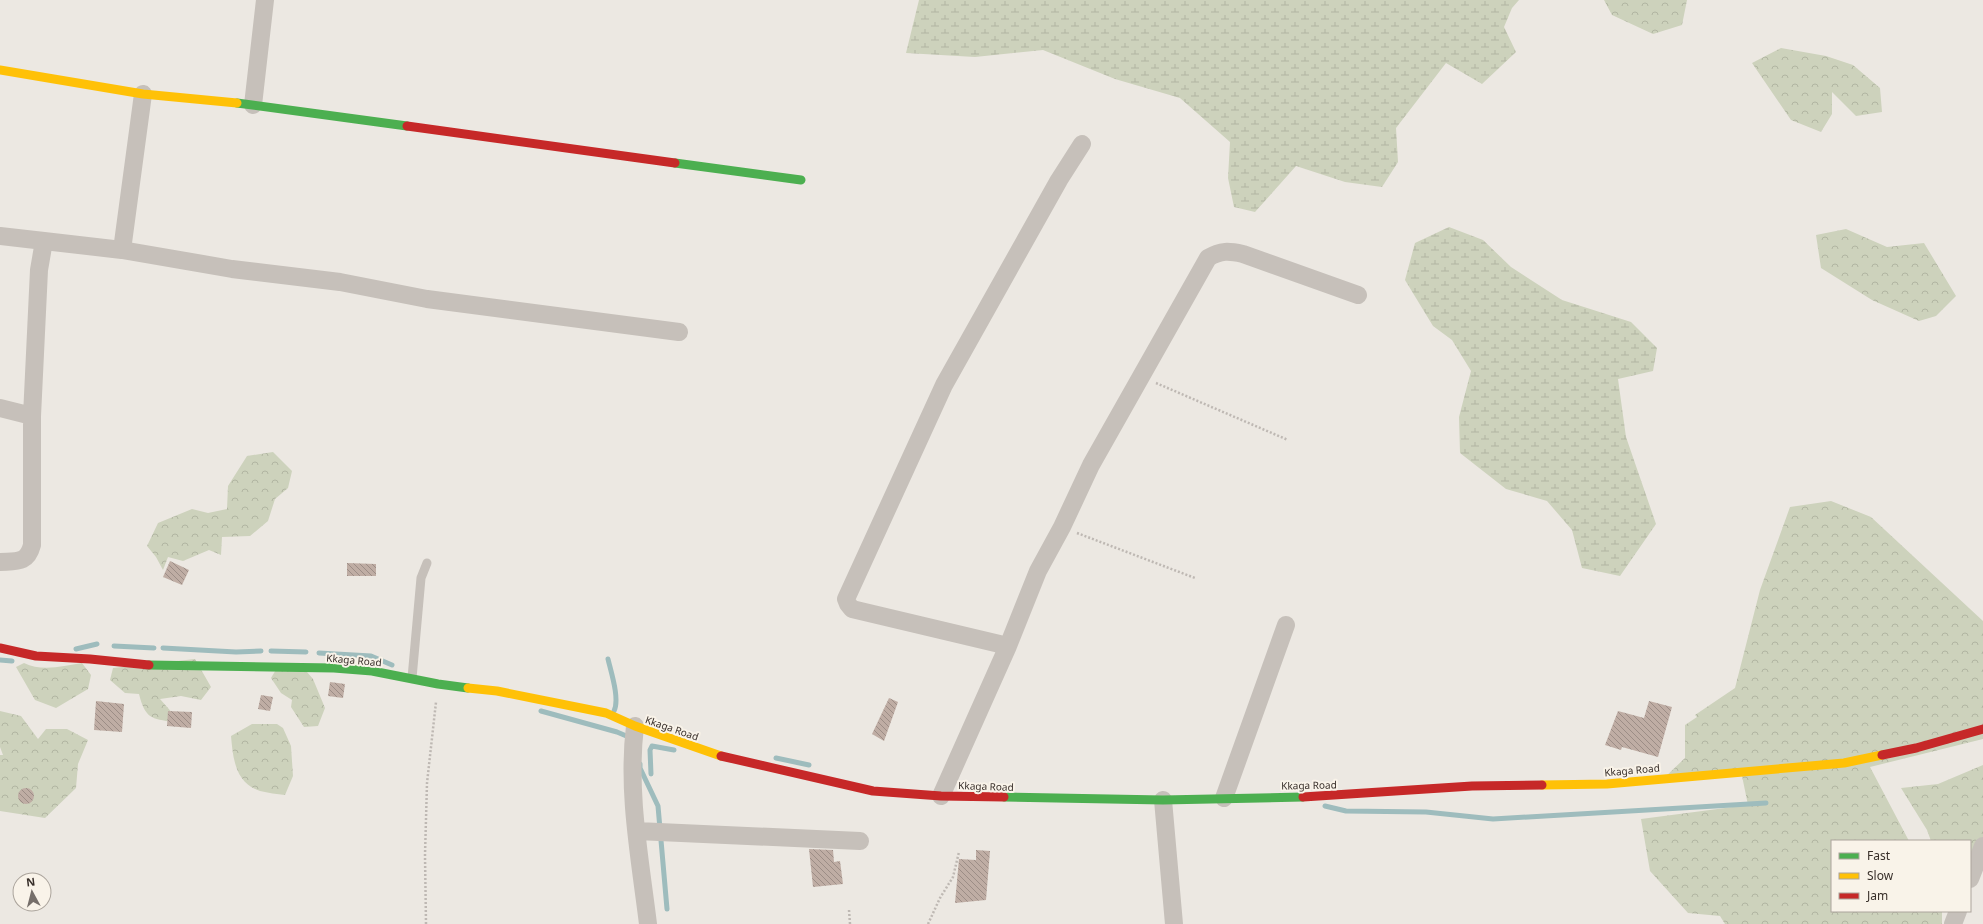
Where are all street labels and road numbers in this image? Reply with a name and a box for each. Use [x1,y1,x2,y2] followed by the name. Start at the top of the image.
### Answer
[326,651,382,669] street label: Kkaga Road
[643,712,701,744] street label: Kkaga Road
[1604,761,1660,779] street label: Kkaga Road
[958,778,1014,794] street label: Kkaga Road
[1281,778,1337,792] street label: Kkaga Road

